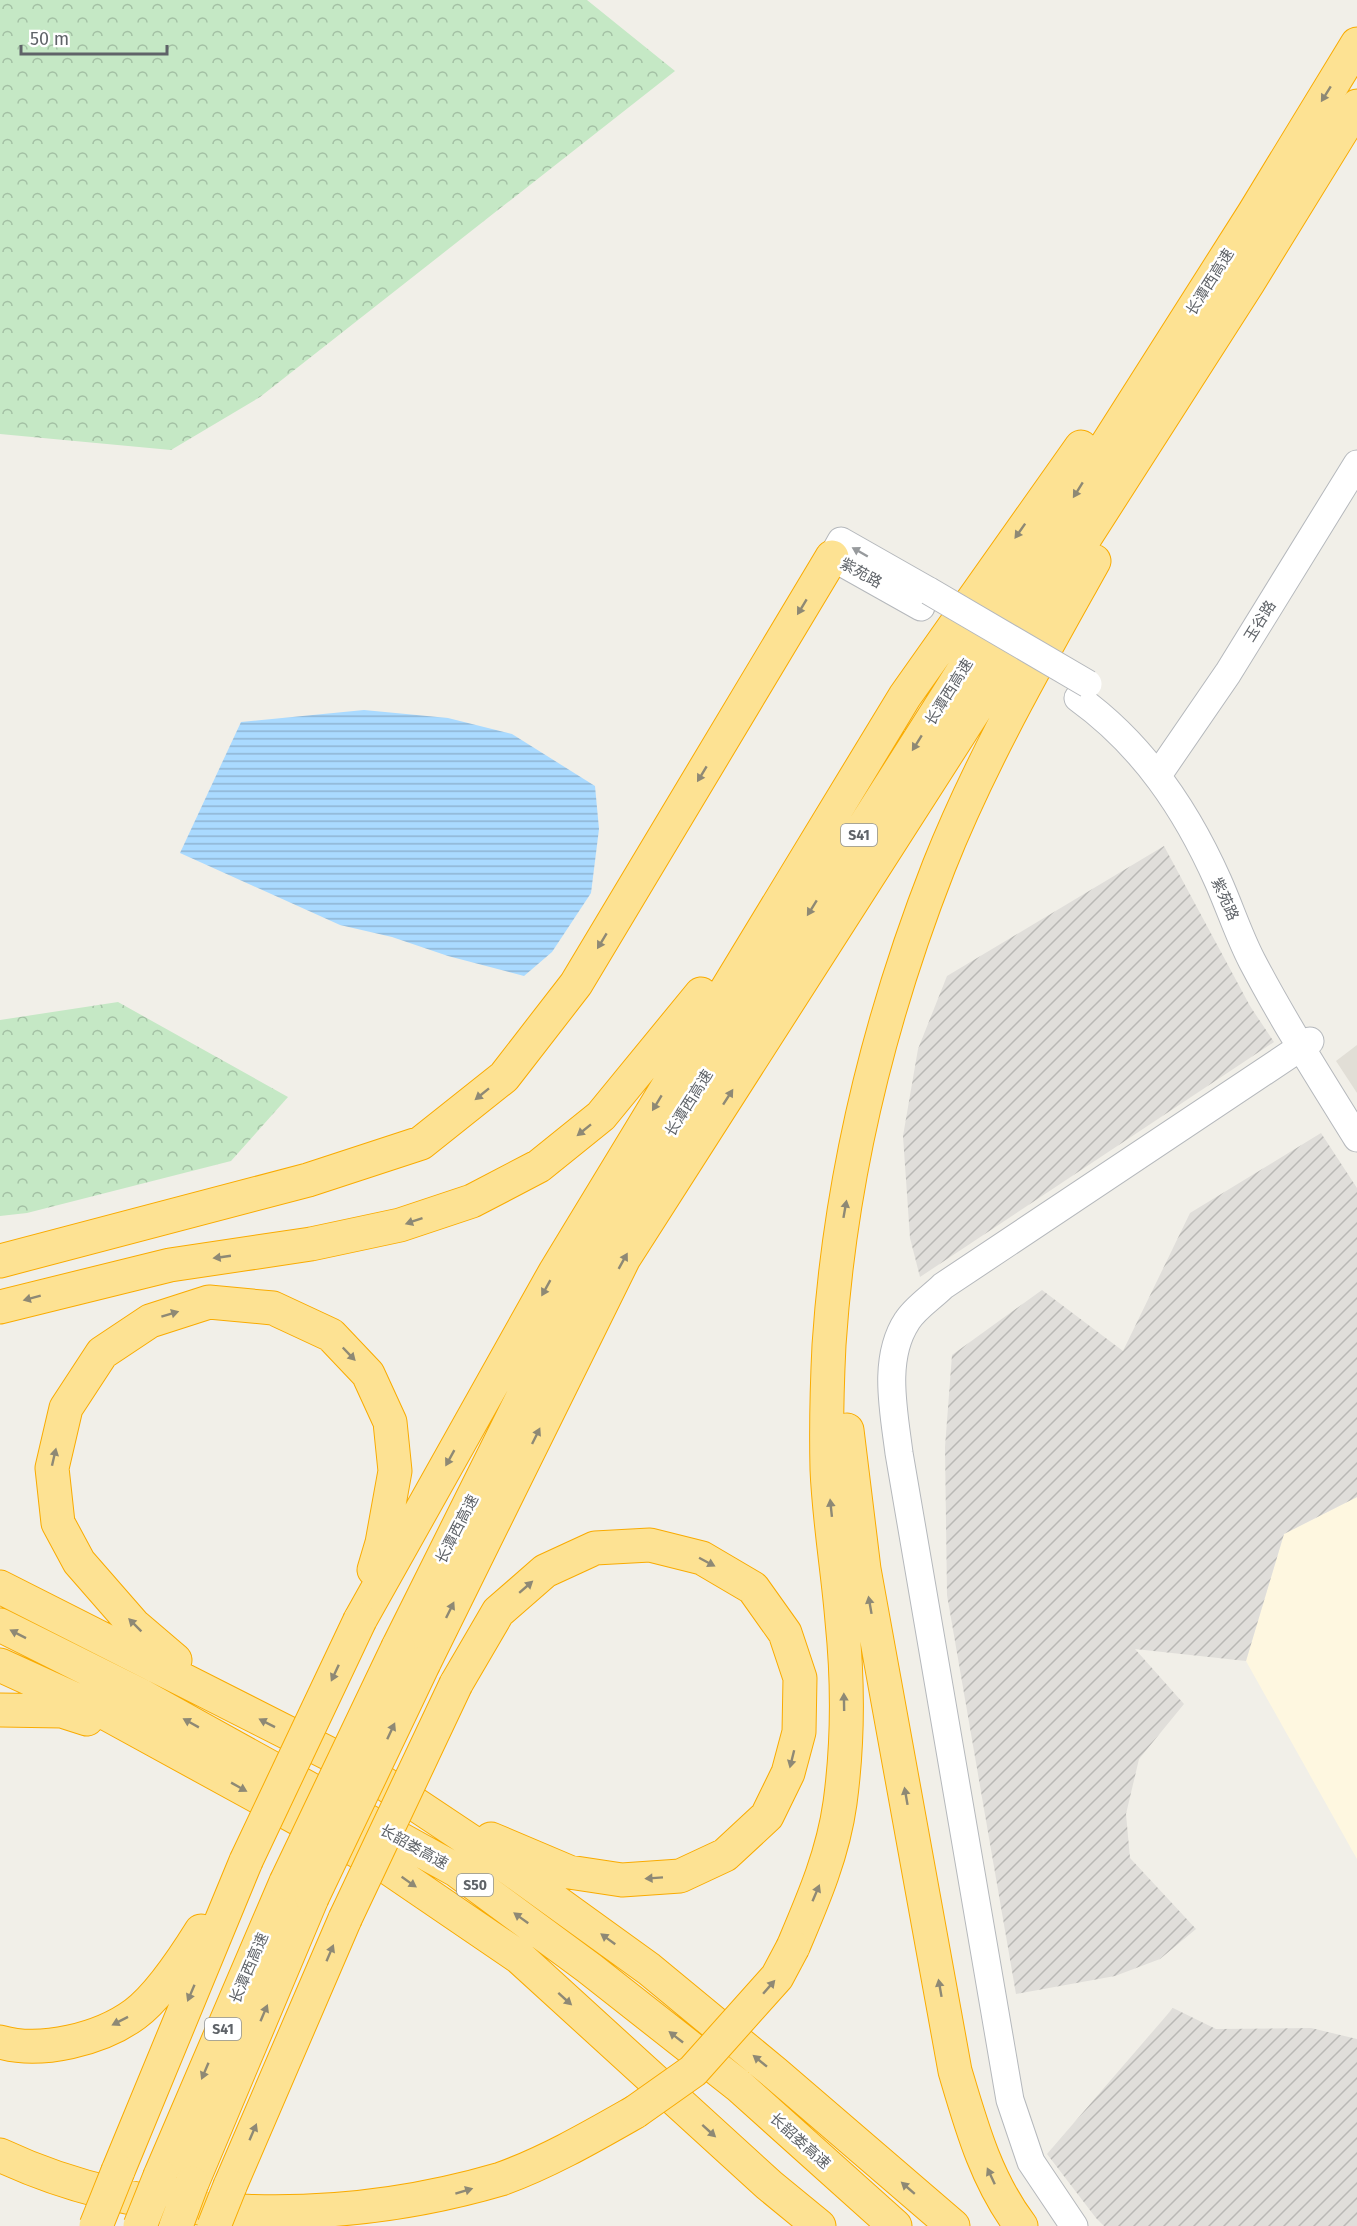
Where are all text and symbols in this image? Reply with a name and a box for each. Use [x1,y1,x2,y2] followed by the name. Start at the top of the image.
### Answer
[21,18,166,56] scale bar
[30,28,69,50] text: 50 m
[1321,86,1332,102] one-way arrow
[1182,245,1238,319] street label: 长潭西高速
[1072,482,1083,498] one-way arrow
[1014,522,1026,538] one-way arrow
[852,547,869,557] one-way arrow
[837,554,885,592] street label: 紫苑路
[1240,597,1280,645] street label: 玉谷路
[797,599,808,615] one-way arrow
[921,655,977,729] street label: 长潭西高速
[911,735,922,752] one-way arrow
[696,766,707,782] one-way arrow
[841,824,877,846] road number: S41
[1208,875,1242,923] street label: 紫苑路
[807,900,818,916] one-way arrow
[596,933,607,949] one-way arrow
[661,1066,717,1140] street label: 长潭西高速
[474,1088,490,1101] one-way arrow
[722,1088,733,1105] one-way arrow
[651,1095,662,1111] one-way arrow
[576,1123,592,1136] one-way arrow
[841,1199,850,1218] one-way arrow
[404,1216,422,1226] one-way arrow
[618,1252,628,1269] one-way arrow
[213,1253,232,1262] one-way arrow
[541,1280,551,1297] one-way arrow
[23,1294,41,1304] one-way arrow
[161,1309,179,1318] one-way arrow
[342,1347,356,1362] one-way arrow
[532,1427,541,1444] one-way arrow
[50,1447,60,1466] one-way arrow
[445,1450,456,1466] one-way arrow
[432,1491,482,1567] street label: 长潭西高速
[826,1498,836,1517] one-way arrow
[699,1557,716,1567] one-way arrow
[518,1581,533,1594] one-way arrow
[865,1595,874,1614] one-way arrow
[445,1602,454,1619] one-way arrow
[128,1618,142,1632] one-way arrow
[9,1629,26,1639] one-way arrow
[330,1665,339,1682] one-way arrow
[840,1692,849,1711] one-way arrow
[183,1718,199,1729] one-way arrow
[258,1718,275,1727] one-way arrow
[387,1722,396,1739] one-way arrow
[786,1750,796,1768] one-way arrow
[231,1782,248,1792] one-way arrow
[901,1787,910,1806] one-way arrow
[377,1821,451,1873] street label: 长韶娄高速
[645,1873,664,1882] one-way arrow
[457,1874,493,1896] road number: S50
[401,1876,417,1888] one-way arrow
[811,1884,821,1902] one-way arrow
[513,1912,529,1925] one-way arrow
[226,1930,272,2006] street label: 长潭西高速
[600,1934,615,1946] one-way arrow
[325,1944,335,1962] one-way arrow
[935,1979,944,1998] one-way arrow
[762,1980,775,1995] one-way arrow
[186,1984,195,2001] one-way arrow
[557,1992,572,2006] one-way arrow
[259,2003,269,2021] one-way arrow
[112,2017,129,2026] one-way arrow
[205,2018,241,2040] road number: S41
[668,2030,684,2043] one-way arrow
[753,2055,768,2067] one-way arrow
[200,2062,209,2080] one-way arrow
[766,2109,834,2173] street label: 长韶娄高速
[248,2123,258,2141] one-way arrow
[702,2123,716,2137] one-way arrow
[987,2167,996,2184] one-way arrow
[901,2182,916,2195] one-way arrow
[455,2186,473,2195] one-way arrow

